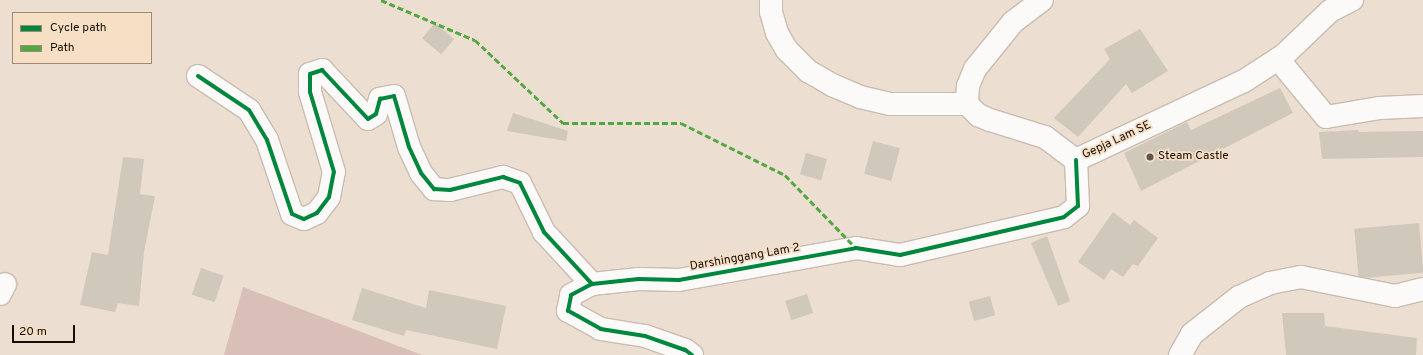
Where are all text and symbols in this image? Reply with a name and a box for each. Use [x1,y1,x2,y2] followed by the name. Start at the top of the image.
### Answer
[12,12,152,64] legend
[50,20,107,36] text: Cycle path
[50,40,75,56] text: Path
[1080,119,1154,163] street label: Gepja Lam SE
[1158,150,1229,164] place label: Steam Castle
[1145,152,1155,162] marker: Steam Castle
[689,241,801,275] street label: Darshinggang Lam 2
[14,317,77,343] scale bar
[19,324,47,340] text: 20 m

